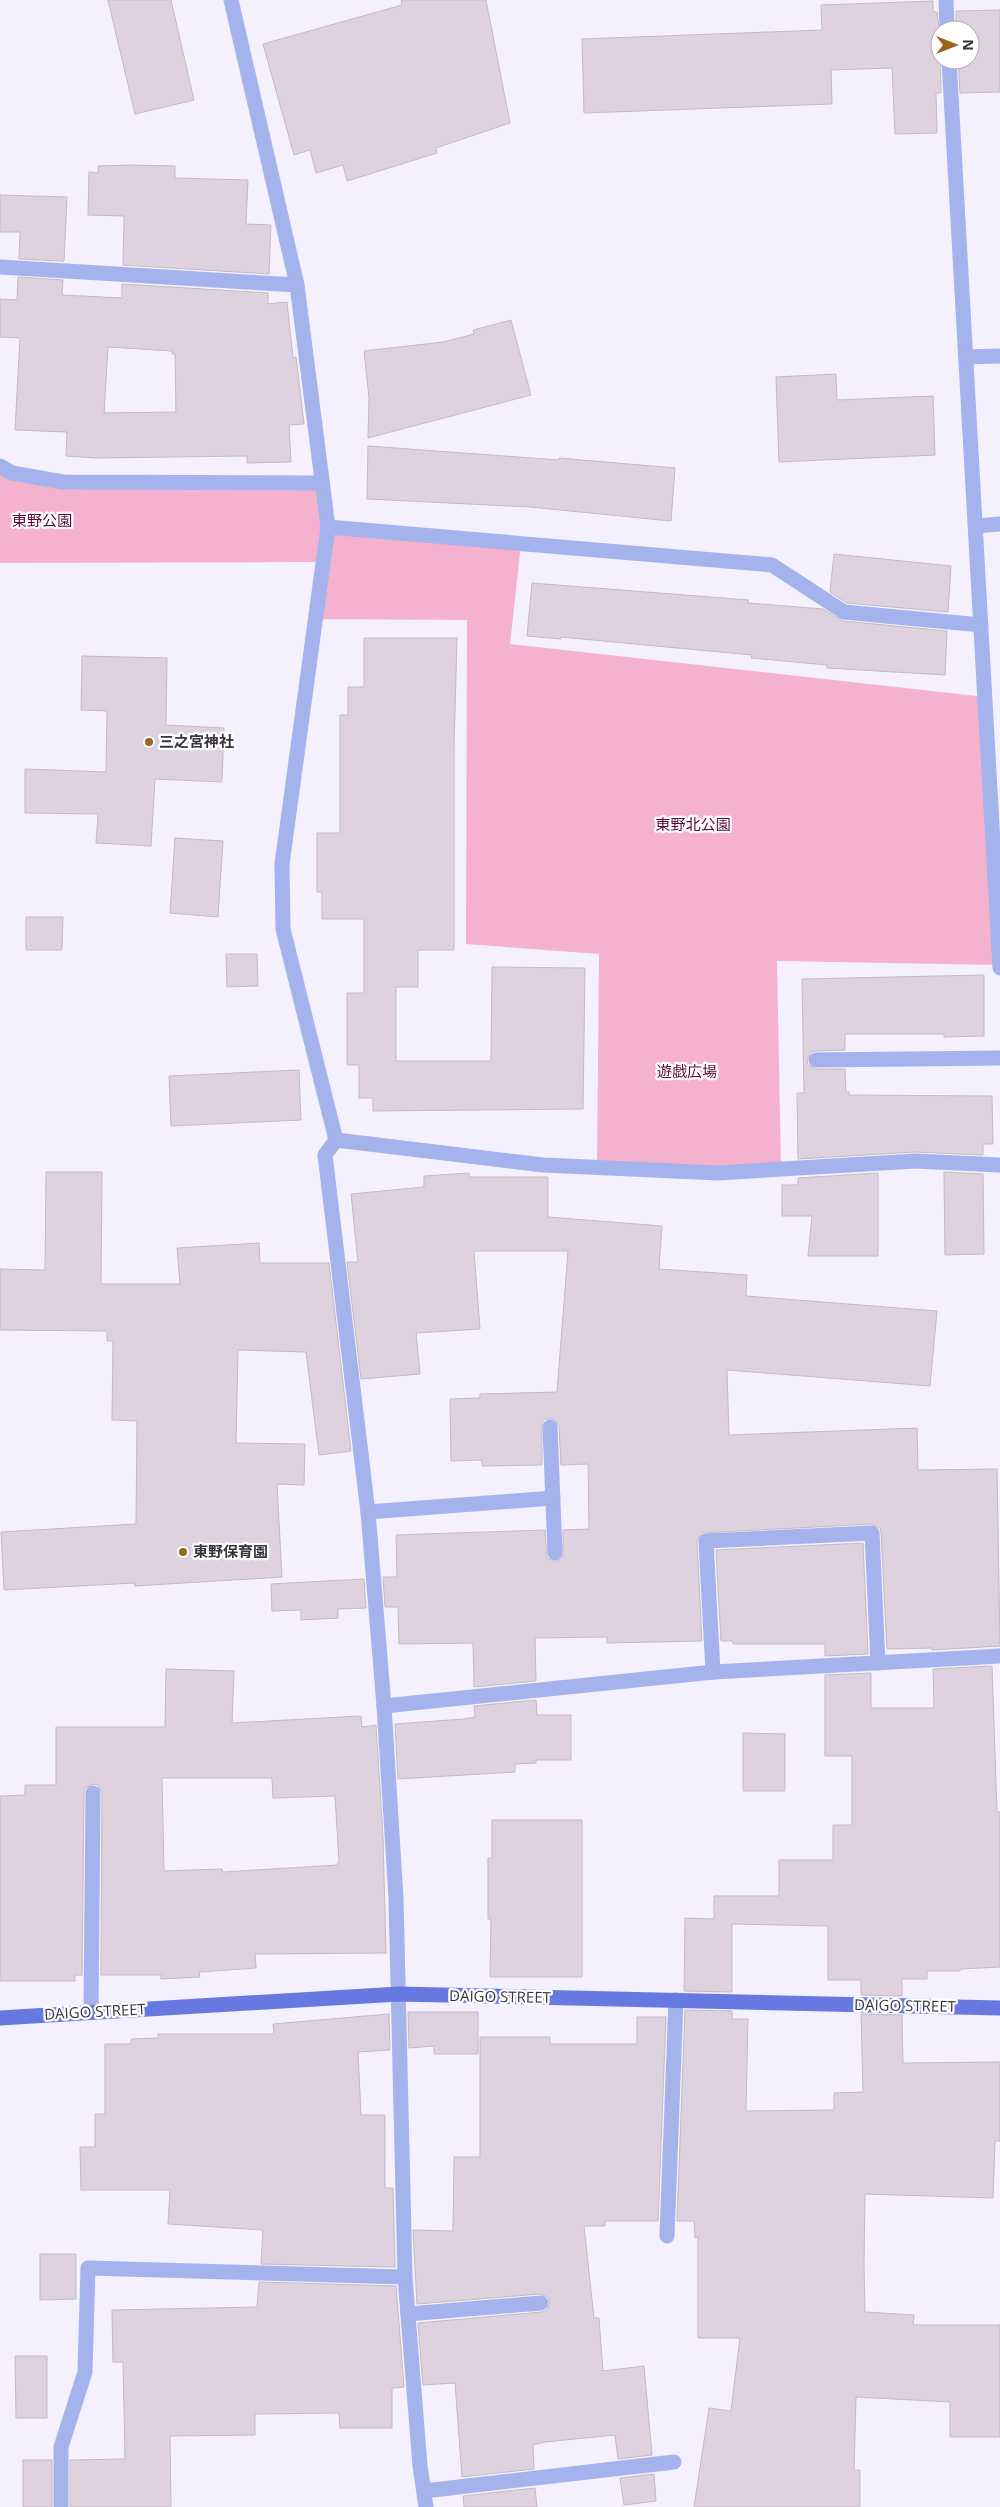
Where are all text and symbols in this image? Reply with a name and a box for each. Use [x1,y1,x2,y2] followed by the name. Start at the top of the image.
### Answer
[930,20,980,70] north arrow
[959,39,978,51] text: N
[12,510,72,530] park label: 東野公園
[159,731,234,751] place label: 三之宮神社
[143,736,155,748] marker: 三之宮神社
[655,814,731,834] park label: 東野北公園
[657,1061,717,1081] park label: 遊戯広場
[193,1541,268,1561] place label: 東野保育園
[177,1546,189,1558] marker: 東野保育園
[449,1985,552,2007] street label: DAIGO STREET
[854,1994,957,2016] street label: DAIGO STREET
[44,1998,147,2024] street label: DAIGO STREET

